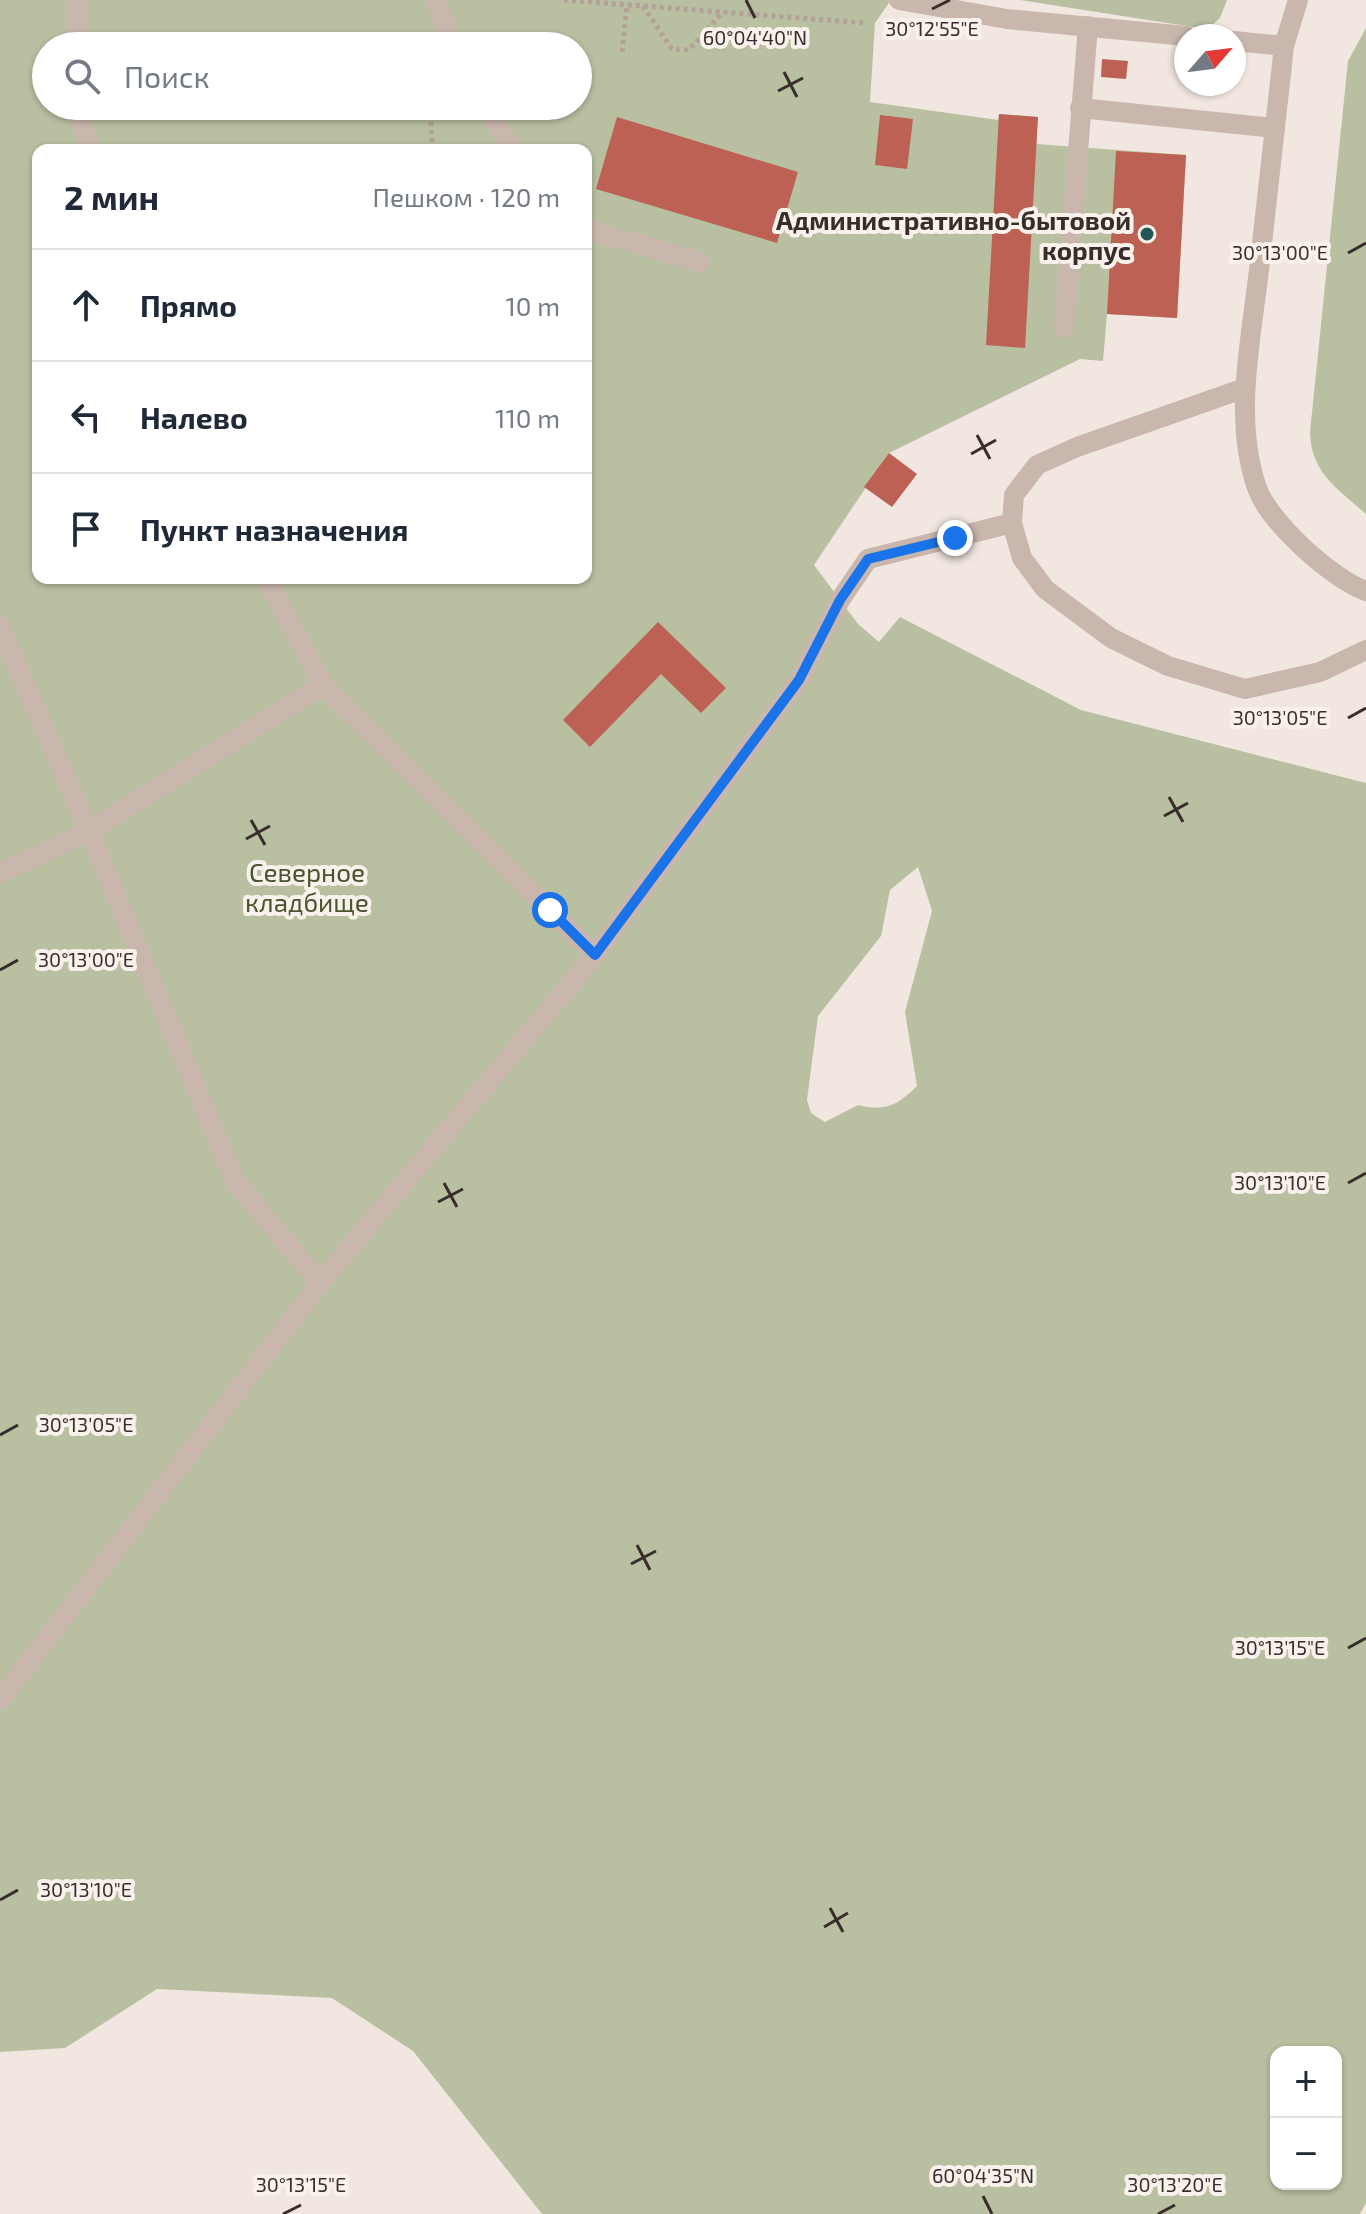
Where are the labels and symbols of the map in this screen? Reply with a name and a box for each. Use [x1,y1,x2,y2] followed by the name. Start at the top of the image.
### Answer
[885,16,979,40] text: 30°12'55"E
[1174,24,1246,96] north arrow
[703,25,807,49] text: 60°04'40"N
[776,204,1131,265] place label: Административно-бытовой корпус
[1138,225,1156,243] marker: Административно-бытовой корпус
[1232,240,1328,264] text: 30°13'00"E
[937,520,973,556] route end
[1233,705,1327,729] text: 30°13'05"E
[245,856,369,917] park label: Северное кладбище
[532,892,568,928] route start
[38,947,134,971] text: 30°13'00"E
[1234,1170,1326,1194] text: 30°13'10"E
[39,1412,133,1436] text: 30°13'05"E
[1235,1635,1325,1659] text: 30°13'15"E
[40,1877,132,1901] text: 30°13'10"E
[932,2163,1034,2187] text: 60°04'35"N
[256,2172,346,2196] text: 30°13'15"E
[1127,2172,1223,2196] text: 30°13'20"E

